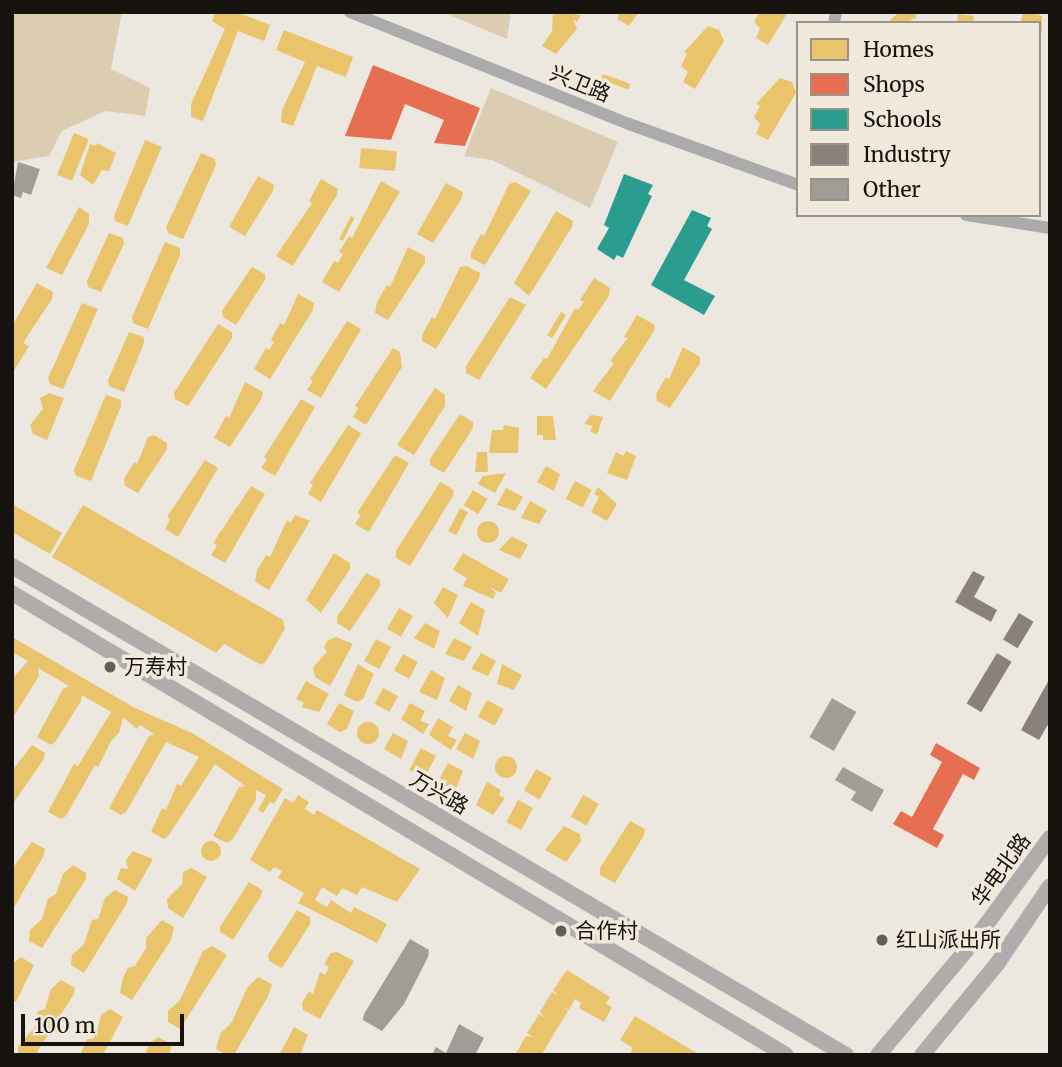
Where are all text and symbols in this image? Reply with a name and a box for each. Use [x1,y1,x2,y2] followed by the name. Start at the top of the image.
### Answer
[796,21,1041,217] legend
[863,36,934,63] text: Homes
[546,61,614,107] street label: 兴卫路
[863,71,925,98] text: Shops
[863,106,942,133] text: Schools
[863,141,951,168] text: Industry
[863,176,921,203] text: Other
[124,654,187,680] place label: 万寿村
[102,659,118,675] marker: 万寿村
[405,766,473,820] street label: 万兴路
[966,829,1036,911] street label: 华电北路
[575,918,638,944] place label: 合作村
[553,923,569,939] marker: 合作村
[896,927,1001,953] place label: 红山派出所
[874,932,890,948] marker: 红山派出所
[24,1000,187,1044] scale bar
[34,1012,96,1039] text: 100 m

